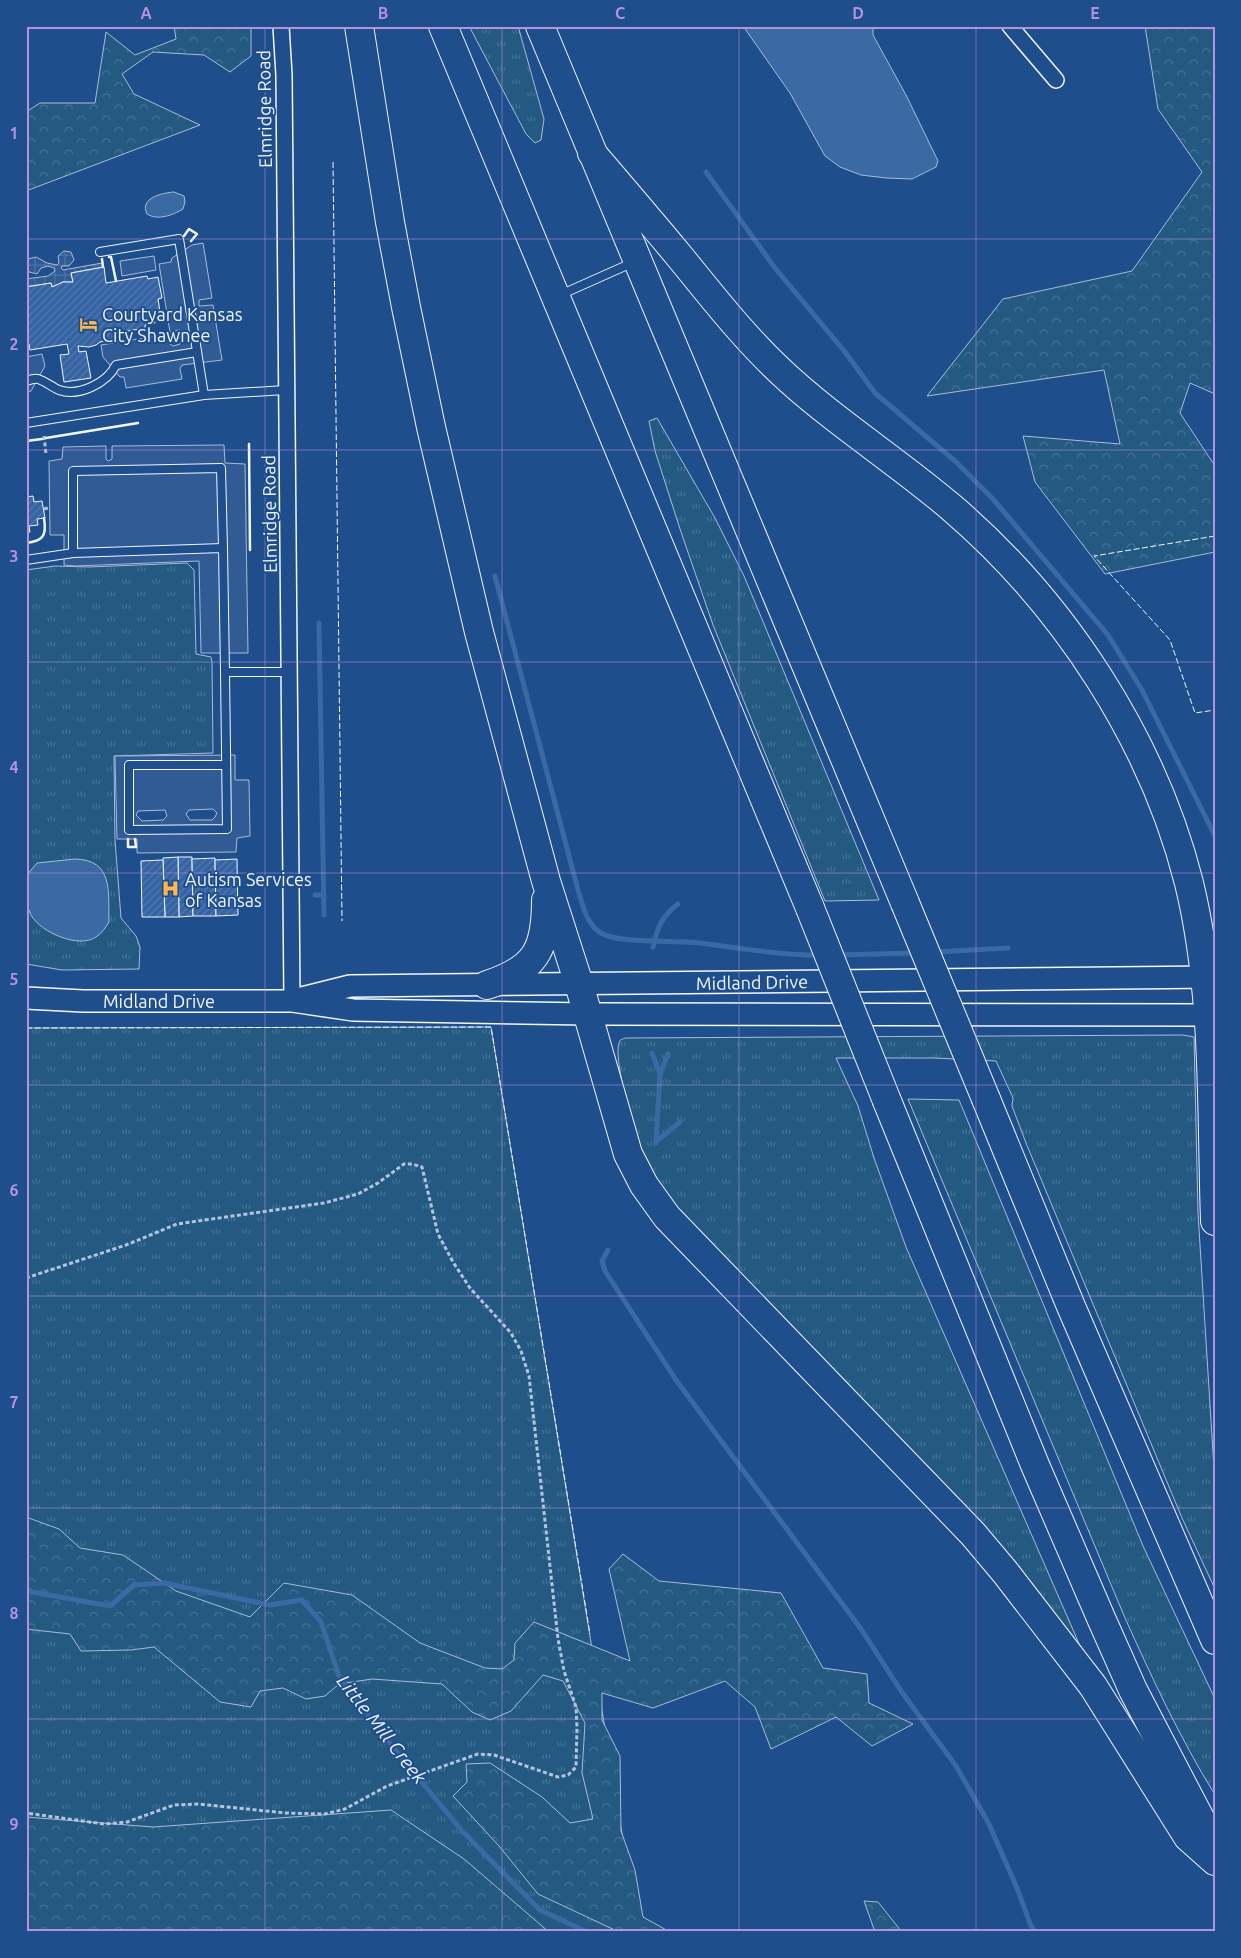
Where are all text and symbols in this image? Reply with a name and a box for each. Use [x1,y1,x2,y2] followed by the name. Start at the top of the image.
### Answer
[140,4,152,22] text: A
[378,4,388,22] text: B
[615,4,625,22] text: C
[852,4,864,22] text: D
[1090,4,1100,22] text: E
[253,50,275,168] street label: Elmridge Road
[9,124,19,142] text: 1
[102,304,243,345] place label: Courtyard Kansas City Shawnee
[78,314,98,334] hotel icon: Courtyard Kansas City Shawnee
[9,335,19,353] text: 2
[258,455,280,573] street label: Elmridge Road
[9,547,19,565] text: 3
[9,758,19,776] text: 4
[185,869,312,910] place label: Autism Services of Kansas
[161,879,181,899] hospital icon: Autism Services of Kansas
[9,970,19,988] text: 5
[696,971,808,993] street label: Midland Drive
[103,991,215,1011] street label: Midland Drive
[9,1181,19,1199] text: 6
[9,1393,19,1411] text: 7
[9,1604,19,1622] text: 8
[333,1670,431,1788] water label: Little Mill Creek
[9,1815,19,1833] text: 9

